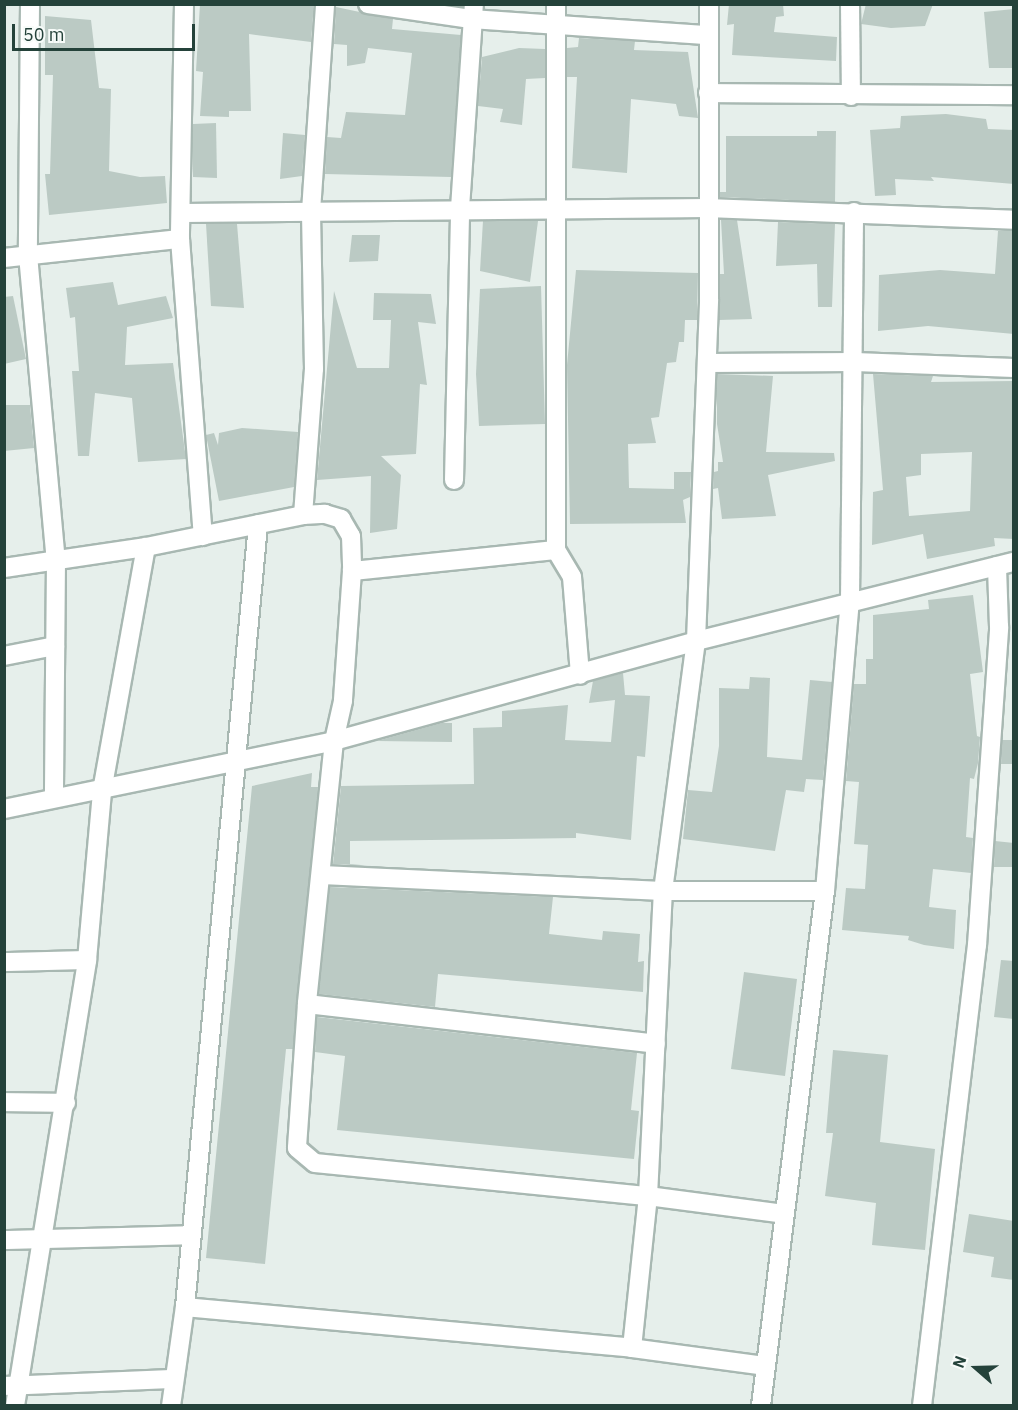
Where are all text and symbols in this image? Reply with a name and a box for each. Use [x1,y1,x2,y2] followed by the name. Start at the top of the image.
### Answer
[15,12,198,50] scale bar
[23,23,65,46] text: 50 m
[946,1338,1006,1398] north arrow
[948,1353,970,1371] text: N

